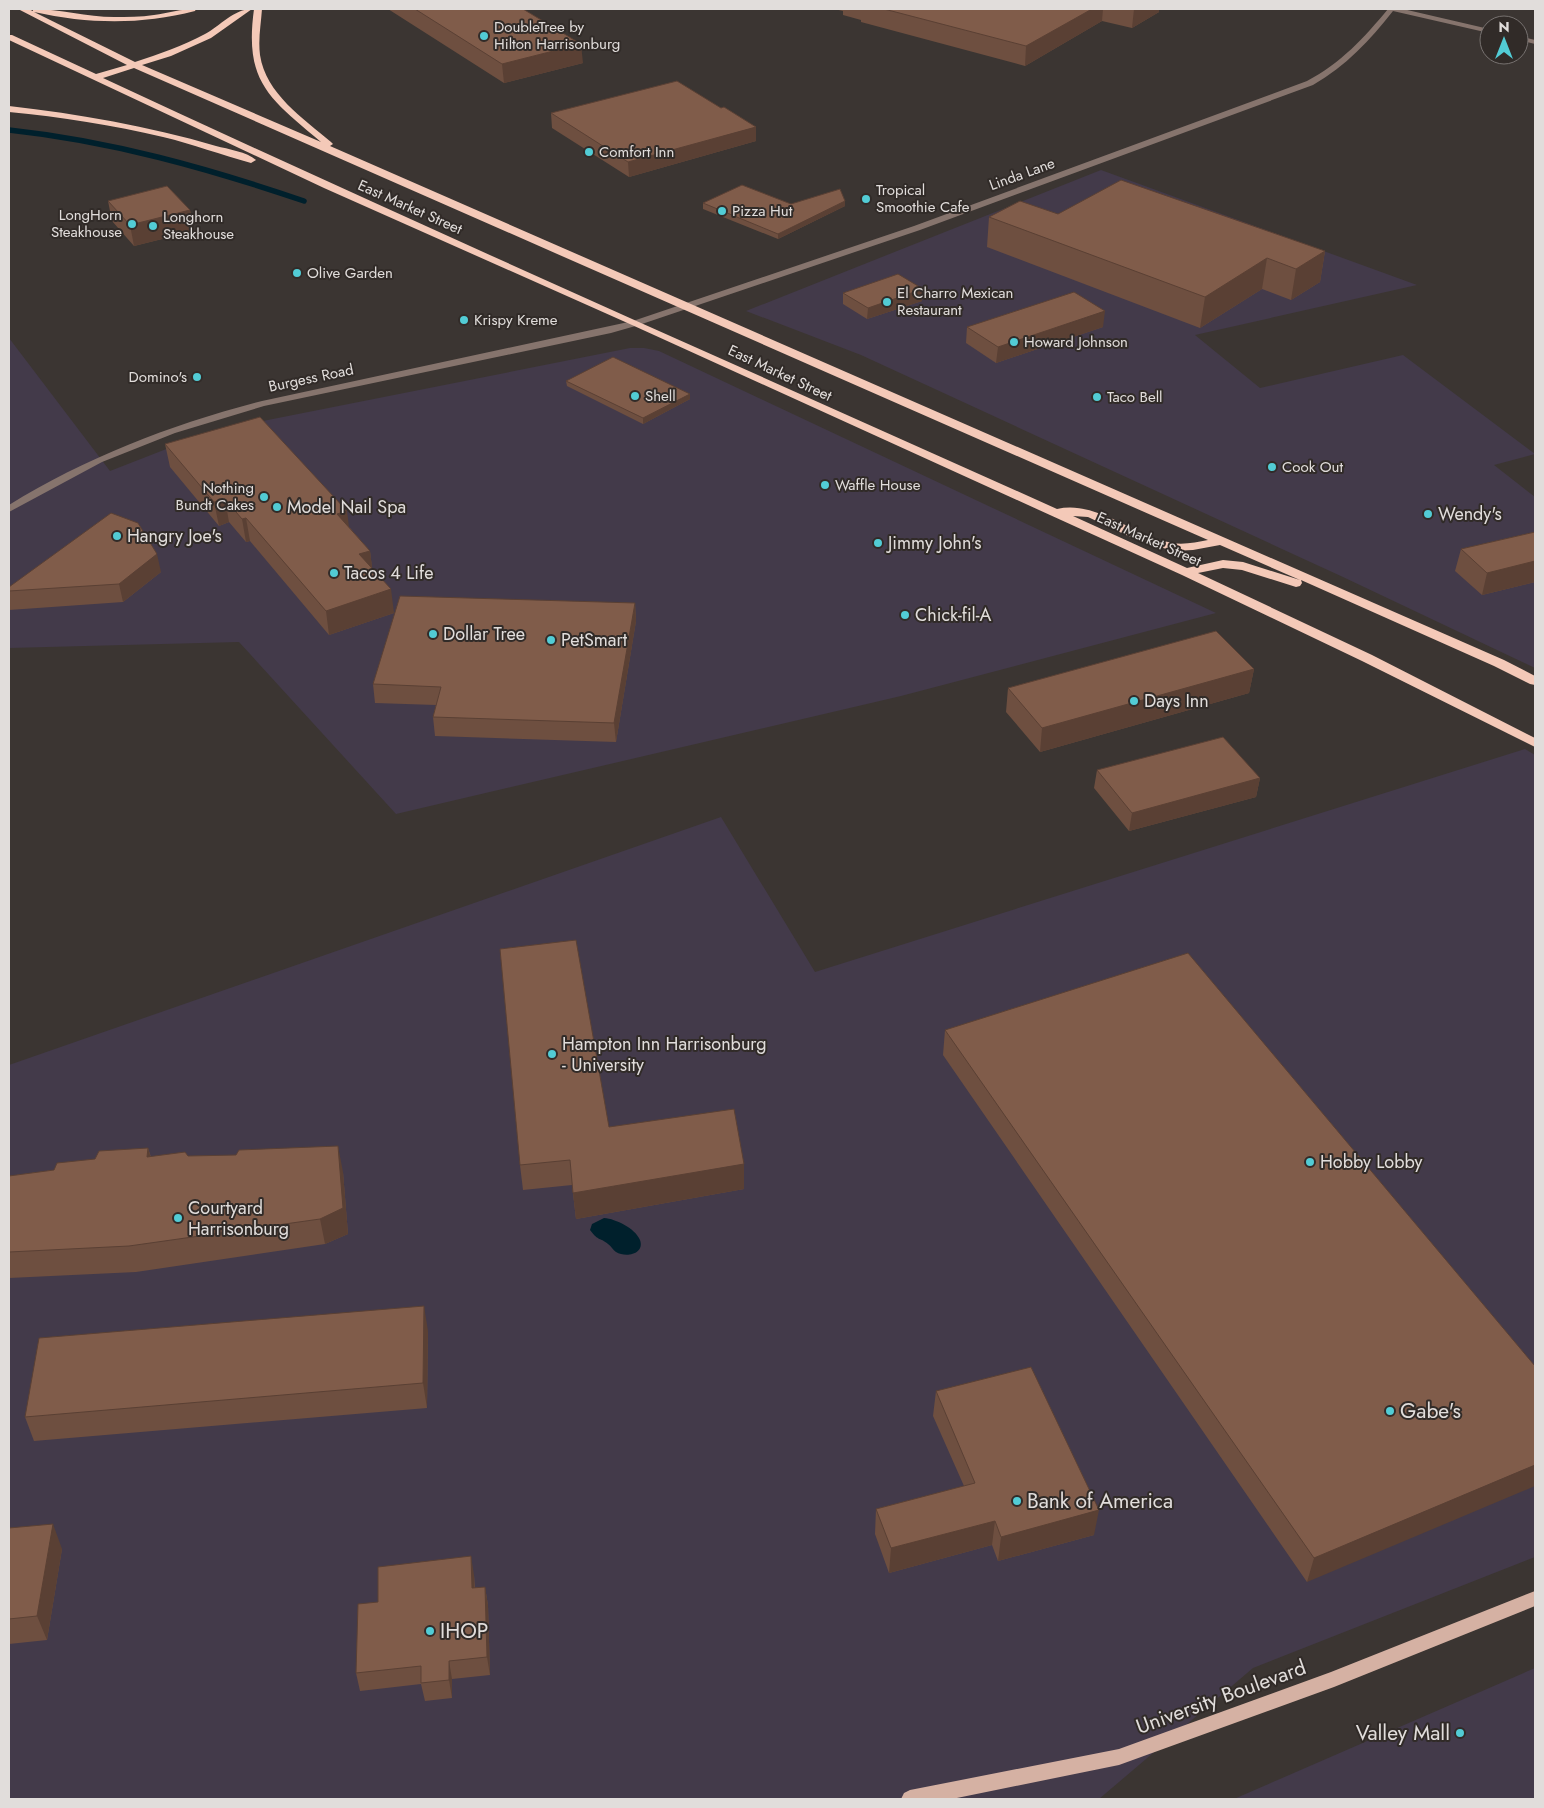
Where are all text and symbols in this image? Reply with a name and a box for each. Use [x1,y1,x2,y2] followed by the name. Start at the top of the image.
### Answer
[1479,15,1529,65] north arrow
[494,16,620,55] place label: DoubleTree by Hilton Harrisonburg
[1498,17,1510,37] text: N
[478,30,490,42] marker: DoubleTree by Hilton Harrisonburg
[599,141,674,163] place label: Comfort Inn
[583,146,595,158] marker: Comfort Inn
[986,152,1058,196] street label: Linda Lane
[354,174,466,240] street label: East Market Street
[876,179,970,218] place label: Tropical Smoothie Cafe
[860,193,872,205] marker: Tropical Smoothie Cafe
[732,200,793,222] place label: Pizza Hut
[51,204,122,243] place label: LongHorn Steakhouse
[716,205,728,217] marker: Pizza Hut
[163,206,234,245] place label: Longhorn Steakhouse
[126,218,138,230] marker: LongHorn Steakhouse
[147,220,159,232] marker: Longhorn Steakhouse
[307,262,393,284] place label: Olive Garden
[291,267,303,279] marker: Olive Garden
[897,282,1013,321] place label: El Charro Mexican Restaurant
[881,296,893,308] marker: El Charro Mexican Restaurant
[474,309,558,331] place label: Krispy Kreme
[458,314,470,326] marker: Krispy Kreme
[1024,331,1128,353] place label: Howard Johnson
[1008,336,1020,348] marker: Howard Johnson
[725,339,836,407] street label: East Market Street
[266,358,356,398] street label: Burgess Road
[129,366,187,388] place label: Domino's
[191,371,203,383] marker: Domino's
[645,385,676,407] place label: Shell
[1107,386,1163,408] place label: Taco Bell
[629,390,641,402] marker: Shell
[1091,391,1103,403] marker: Taco Bell
[1282,456,1343,478] place label: Cook Out
[1266,461,1278,473] marker: Cook Out
[835,474,921,496] place label: Waffle House
[176,477,254,516] place label: Nothing Bundt Cakes
[819,479,831,491] marker: Waffle House
[258,491,270,503] marker: Nothing Bundt Cakes
[287,494,406,520] place label: Model Nail Spa
[271,501,283,513] marker: Model Nail Spa
[1438,501,1502,527] place label: Wendy's
[1093,506,1205,572] street label: East Market Street
[1422,508,1434,520] marker: Wendy's
[127,523,222,549] place label: Hangry Joe's
[111,530,123,542] marker: Hangry Joe's
[886,530,981,556] place label: Jimmy John's
[872,537,884,549] marker: Jimmy John's
[344,560,433,586] place label: Tacos 4 Life
[328,567,340,579] marker: Tacos 4 Life
[915,602,992,628] place label: Chick-fil-A
[899,609,911,621] marker: Chick-fil-A
[443,621,525,647] place label: Dollar Tree
[561,627,628,653] place label: PetSmart
[427,628,439,640] marker: Dollar Tree
[545,634,557,646] marker: PetSmart
[1144,688,1209,714] place label: Days Inn
[1128,695,1140,707] marker: Days Inn
[562,1031,767,1078] place label: Hampton Inn Harrisonburg - University
[546,1048,558,1060] marker: Hampton Inn Harrisonburg - University
[1320,1149,1422,1175] place label: Hobby Lobby
[1304,1156,1316,1168] marker: Hobby Lobby
[188,1195,289,1242] place label: Courtyard Harrisonburg
[172,1212,184,1224] marker: Courtyard Harrisonburg
[1400,1396,1461,1426] place label: Gabe's
[1384,1405,1396,1417] marker: Gabe's
[1027,1486,1173,1516] place label: Bank of America
[1011,1495,1023,1507] marker: Bank of America
[440,1616,488,1646] place label: IHOP
[424,1625,436,1637] marker: IHOP
[1132,1652,1310,1742] street label: University Boulevard
[1356,1718,1450,1748] place label: Valley Mall
[1454,1727,1466,1739] marker: Valley Mall

